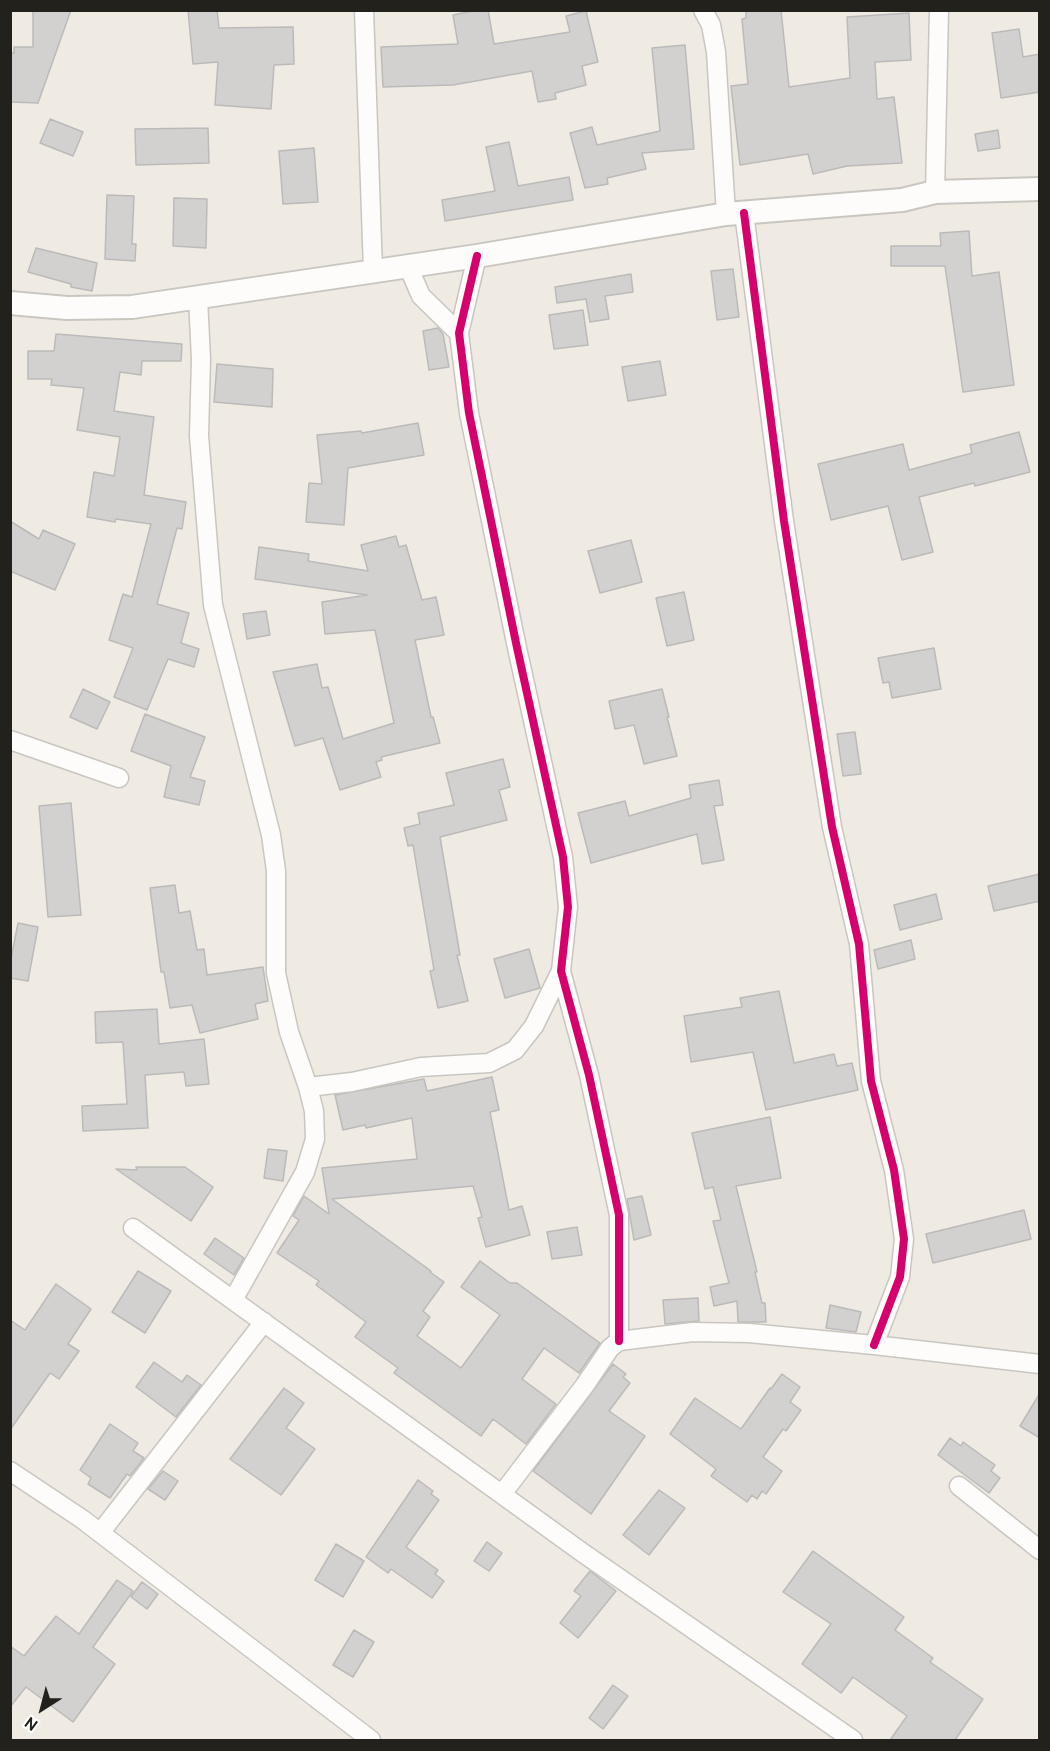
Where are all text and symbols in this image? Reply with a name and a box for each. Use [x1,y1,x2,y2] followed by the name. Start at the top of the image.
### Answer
[12,1679,72,1739] north arrow
[21,1713,41,1735] text: N

